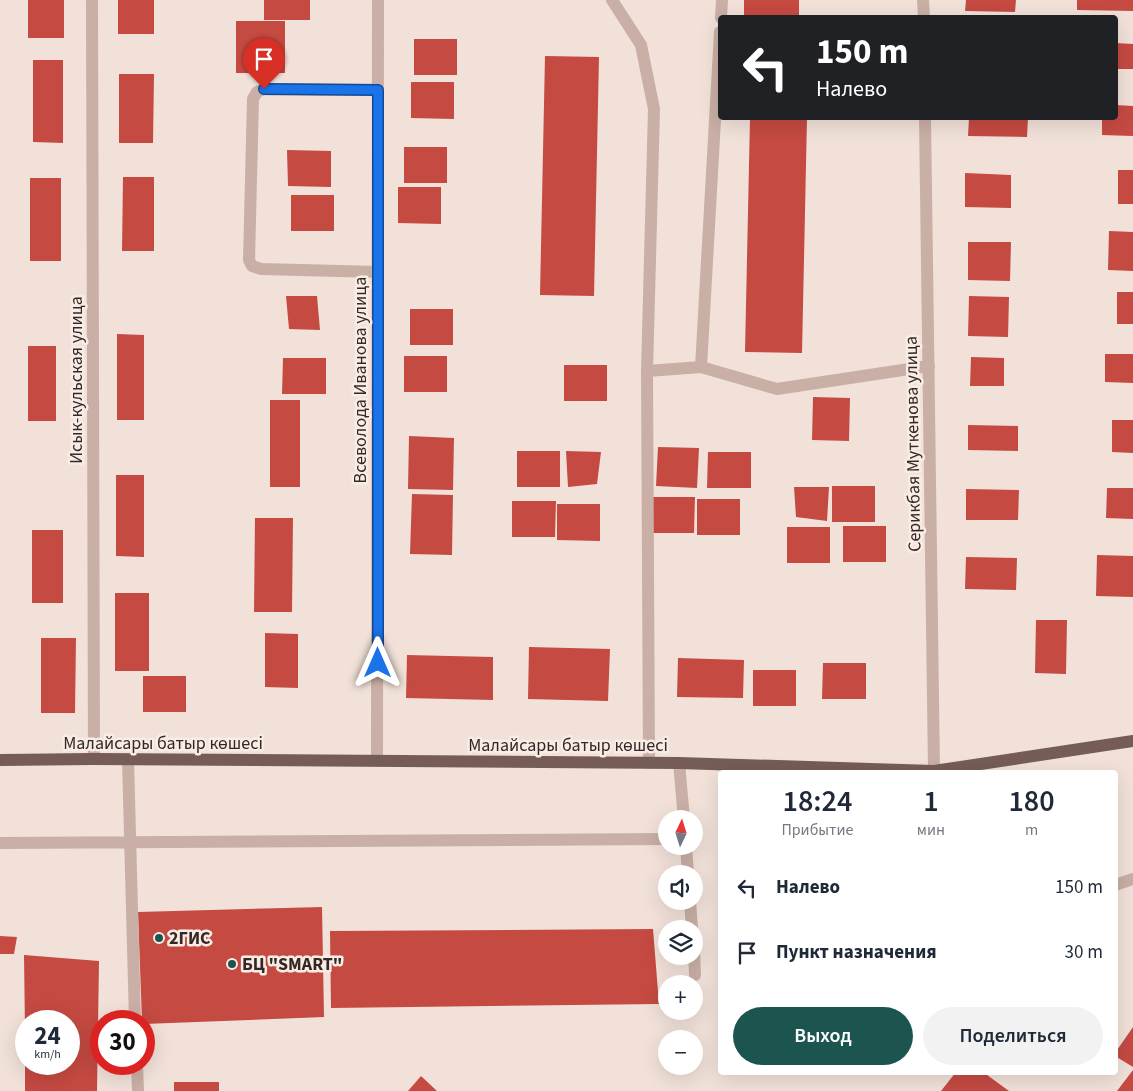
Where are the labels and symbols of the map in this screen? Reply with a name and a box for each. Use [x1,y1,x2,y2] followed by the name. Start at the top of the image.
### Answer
[243,38,285,89] pin
[348,277,373,483] street label: Всеволода Иванова улица
[64,296,89,464] street label: Исык-кульская улица
[899,336,927,552] street label: Серикбая Муткенова улица
[351,636,403,688] position arrow
[63,731,263,756] street label: Малайсары батыр көшесі
[468,733,668,758] street label: Малайсары батыр көшесі
[658,810,702,855] north arrow
[169,926,211,951] place label: 2ГИС
[153,932,165,944] marker: 2ГИС
[242,952,343,977] place label: БЦ "SMART"
[226,958,238,970] marker: БЦ "SMART"
[90,1010,155,1075] speed limit sign: 30

